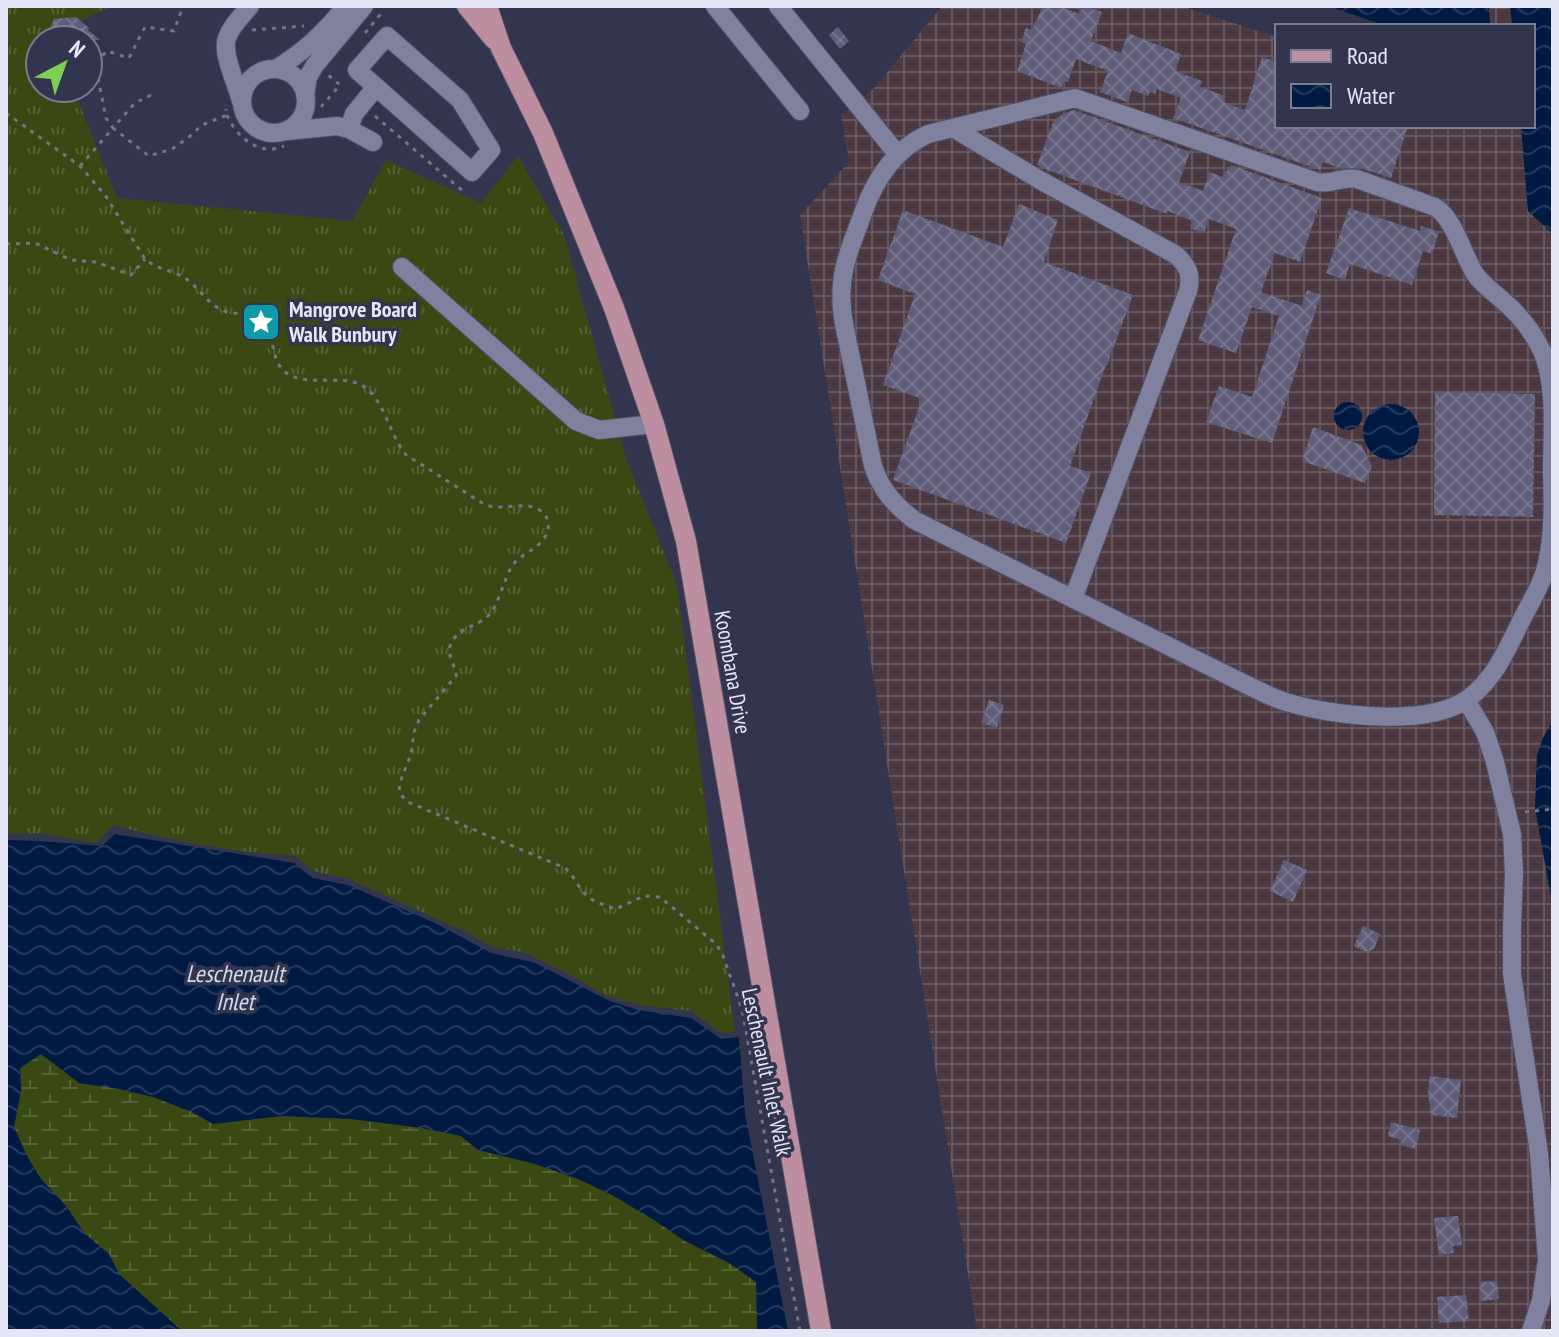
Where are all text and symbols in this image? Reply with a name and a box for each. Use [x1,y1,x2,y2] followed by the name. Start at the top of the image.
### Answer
[24,24,104,104] north arrow
[1275,24,1535,128] legend
[63,34,91,63] text: N
[1347,40,1388,71] text: Road
[1347,80,1395,111] text: Water
[288,295,417,348] place label: Mangrove Board Walk Bunbury
[240,301,282,343] place icon: Mangrove Board Walk Bunbury
[708,608,758,736] street label: Koombana Drive
[186,958,287,1017] water label: Leschenault Inlet
[736,985,799,1159] street label: Leschenault Inlet Walk

